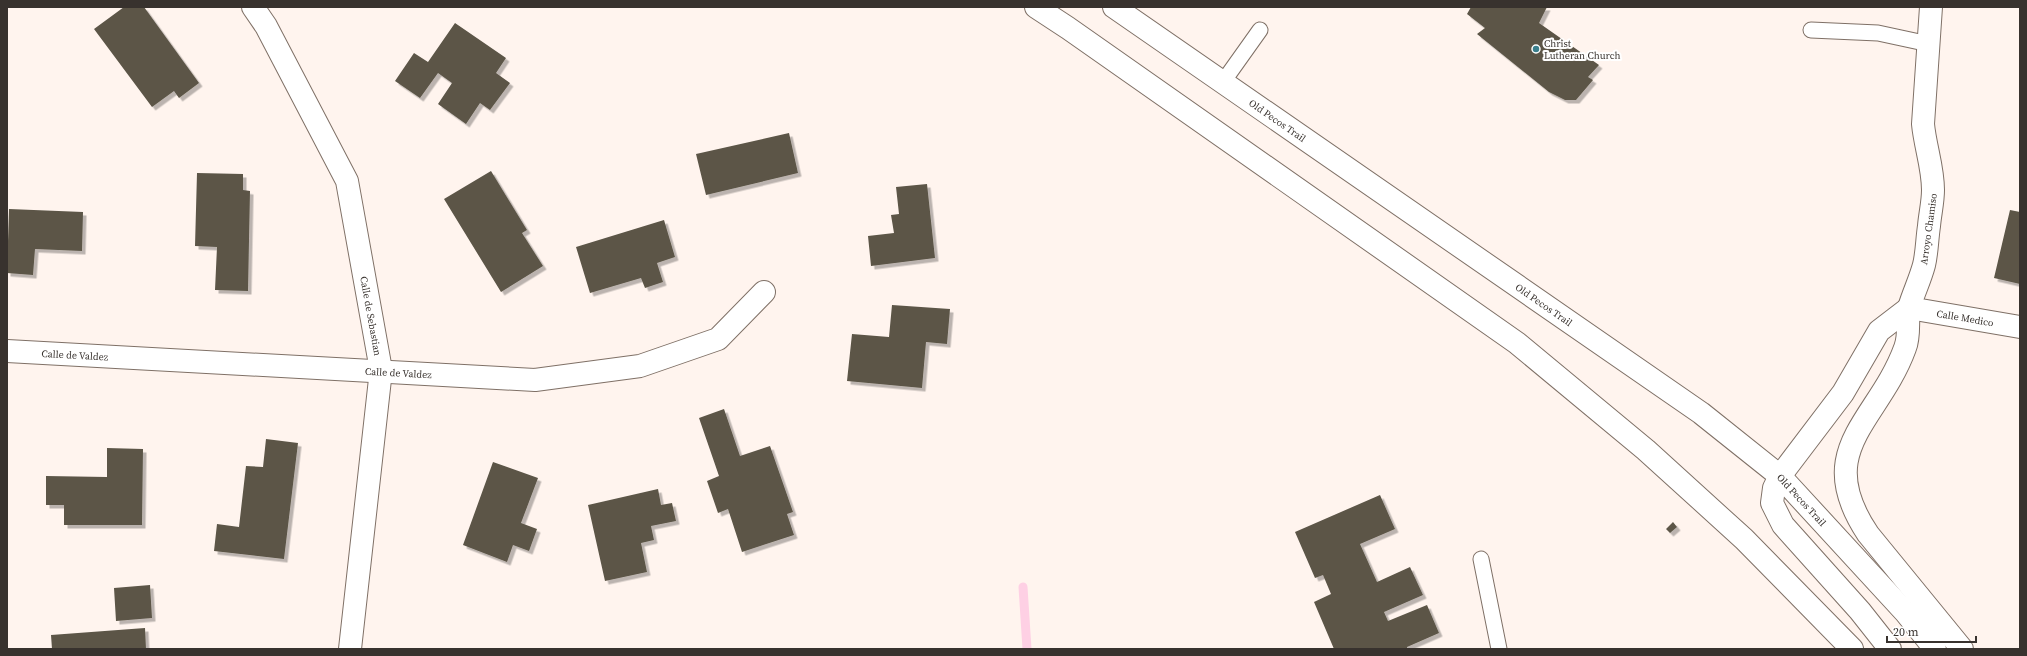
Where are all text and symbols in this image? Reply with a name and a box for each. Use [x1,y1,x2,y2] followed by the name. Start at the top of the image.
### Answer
[1544,37,1620,62] place label: Christ Lutheran Church
[1531,44,1541,54] marker: Christ Lutheran Church
[1246,96,1309,145] street label: Old Pecos Trail
[1917,192,1940,266] street label: Arroyo Chamiso
[357,275,384,357] street label: Calle de Sebastian
[1513,281,1575,329] street label: Old Pecos Trail
[1936,307,1995,329] street label: Calle Medico
[41,347,109,364] street label: Calle de Valdez
[365,365,433,381] street label: Calle de Valdez
[1774,471,1829,529] street label: Old Pecos Trail
[1887,618,1976,644] scale bar
[1893,624,1919,640] text: 20 m

